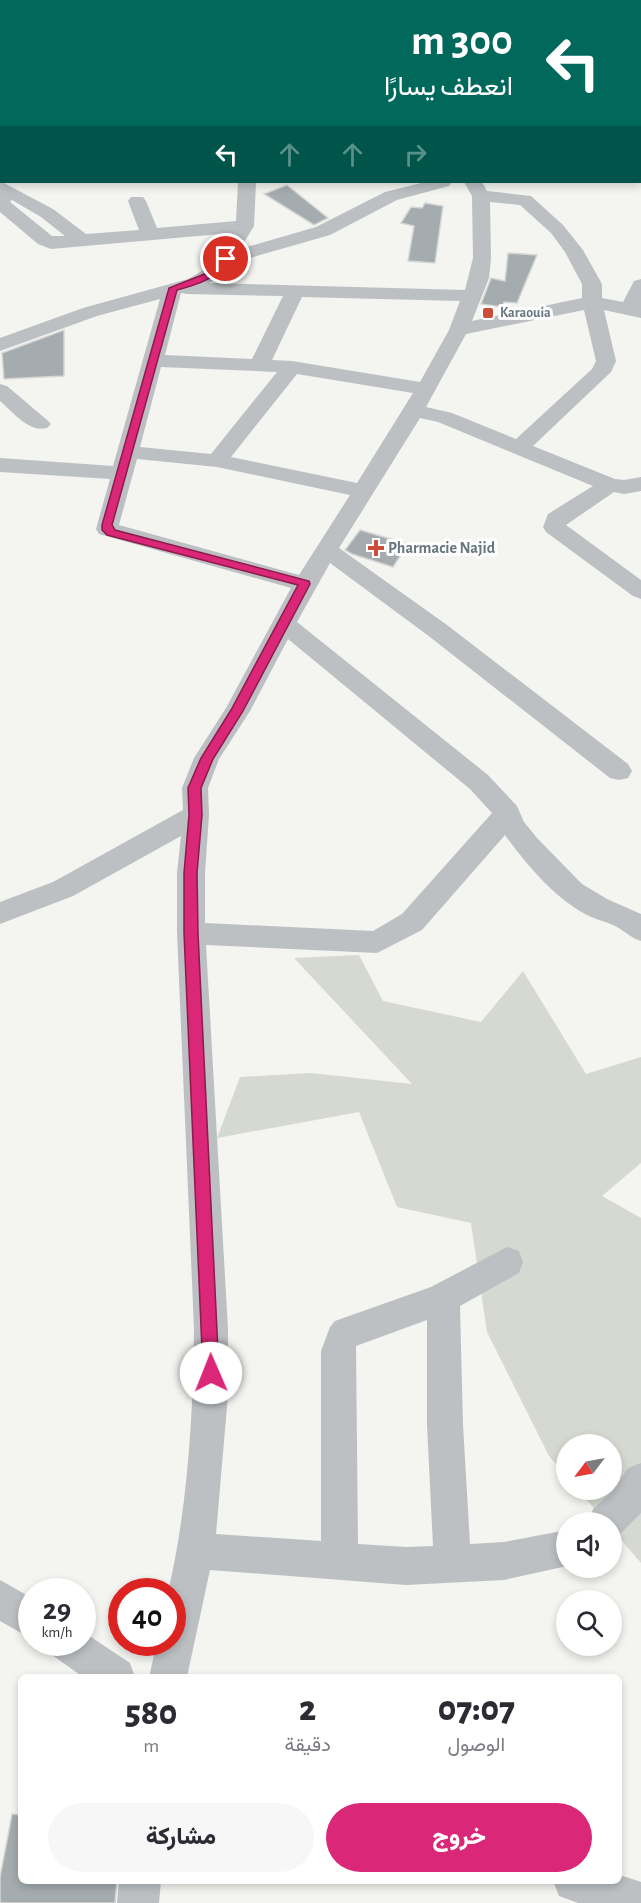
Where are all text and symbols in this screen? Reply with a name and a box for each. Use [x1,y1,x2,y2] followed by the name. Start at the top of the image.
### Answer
[411,20,513,62] text: 300 m
[534,24,612,102] icon: left
[384,73,513,100] text: انعطف يسارًا
[210,138,243,171] icon: left
[273,138,306,171] icon: ahead
[336,138,369,171] icon: ahead
[399,138,432,171] icon: right
[200,233,251,284] pin
[209,242,242,275] icon: arrive
[481,306,495,320] marker: Karaouia
[500,306,551,320] place label: Karaouia
[388,540,496,557] place label: Pharmacie Najid
[369,541,383,555] marker: Pharmacie Najid
[179,1341,243,1405] position arrow
[556,1434,622,1500] north arrow
[556,1434,622,1656] map controls
[556,1512,622,1578] button: sound
[108,1578,186,1656] speed limit sign: 40
[556,1590,622,1656] button: search
[43,1595,71,1625] text: 29
[42,1625,72,1640] text: km/h
[299,1691,316,1727] text: 2
[438,1691,515,1727] text: 07:07
[125,1695,178,1731] text: 580
[285,1735,331,1755] text: دقيقة
[448,1735,505,1755] text: الوصول
[143,1736,159,1756] text: m
[48,1803,314,1872] button: مشاركة
[326,1803,592,1872] button: خروج

